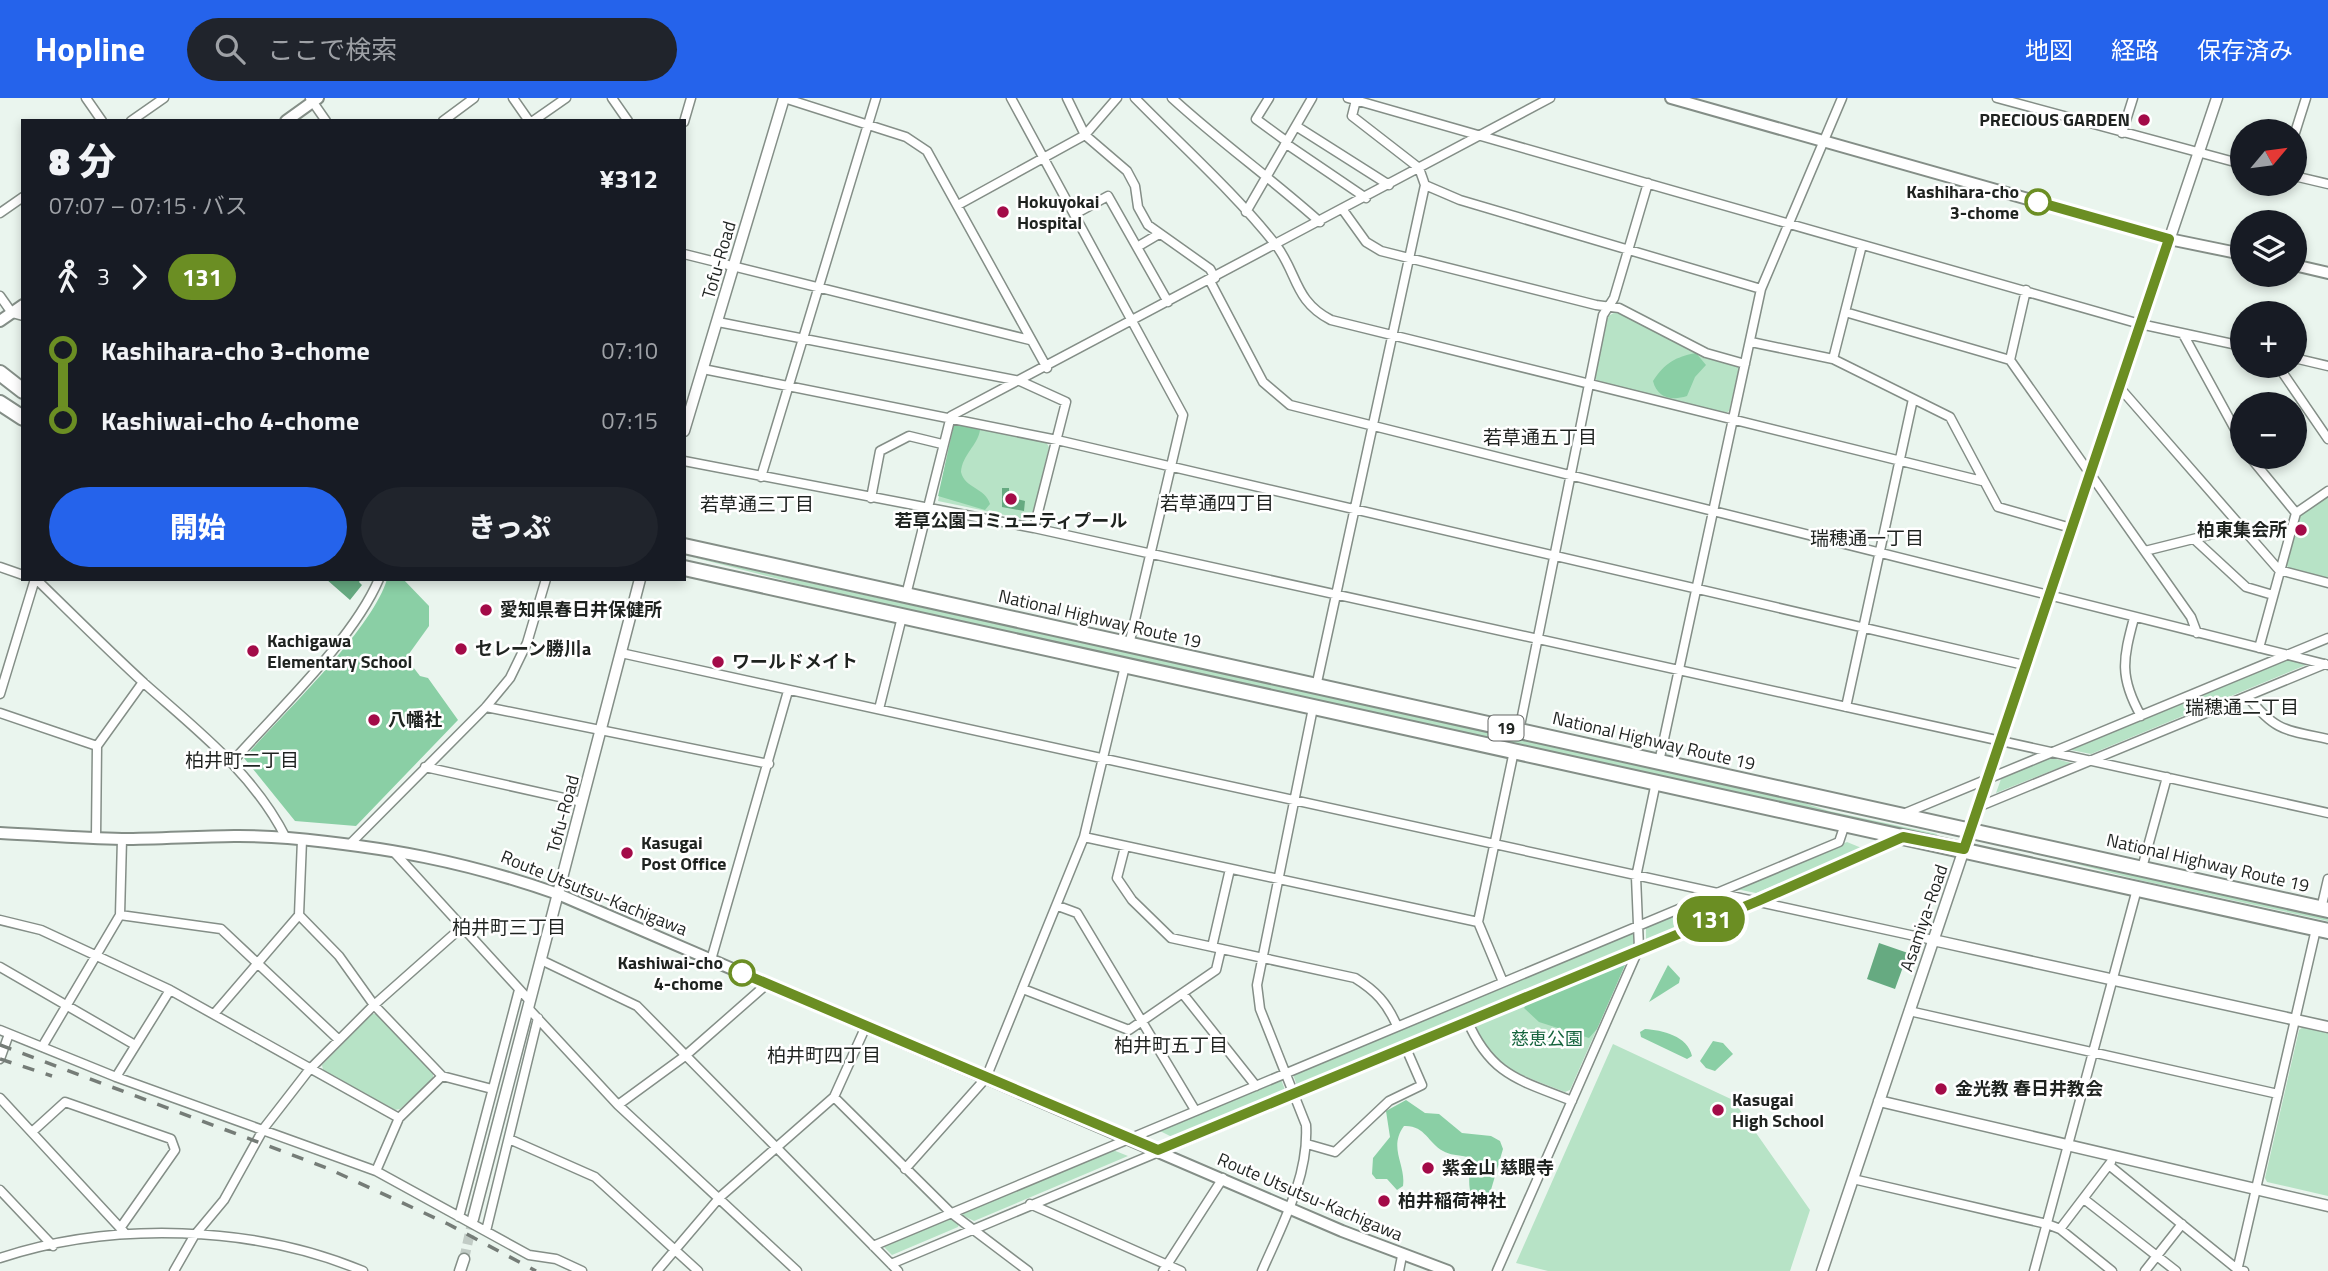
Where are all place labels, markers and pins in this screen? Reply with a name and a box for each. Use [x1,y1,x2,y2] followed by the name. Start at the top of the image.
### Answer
[1979,106,2130,133] place label: PRECIOUS GARDEN
[2136,112,2152,128] marker: PRECIOUS GARDEN
[1906,178,2019,226] place label: Kashihara-cho 3-chome
[1017,188,1099,236] place label: Hokuyokai Hospital
[2025,189,2051,215] marker: Kashihara-cho 3-chome
[995,204,1011,220] marker: Hokuyokai Hospital
[1003,491,1019,507] marker: 若草公園コミュニティプール
[895,507,1127,534] place label: 若草公園コミュニティプール
[2197,516,2287,543] place label: 柏東集会所
[2293,522,2309,538] marker: 柏東集会所
[500,596,662,623] place label: 愛知県春日井保健所
[478,602,494,618] marker: 愛知県春日井保健所
[267,627,412,675] place label: Kachigawa Elementary School
[475,635,591,662] place label: セレーン勝川a
[453,641,469,657] marker: セレーン勝川a
[245,643,261,659] marker: Kachigawa Elementary School
[732,648,858,675] place label: ワールドメイト
[710,654,726,670] marker: ワールドメイト
[388,706,442,733] place label: 八幡社
[366,712,382,728] marker: 八幡社
[641,829,727,877] place label: Kasugai Post Office
[619,845,635,861] marker: Kasugai Post Office
[617,949,723,997] place label: Kashiwai-cho 4-chome
[729,960,755,986] marker: Kashiwai-cho 4-chome
[1955,1075,2103,1102] place label: 金光教 春日井教会
[1933,1081,1949,1097] marker: 金光教 春日井教会
[1732,1086,1824,1134] place label: Kasugai High School
[1710,1102,1726,1118] marker: Kasugai High School
[1442,1154,1554,1181] place label: 紫金山 慈眼寺
[1420,1160,1436,1176] marker: 紫金山 慈眼寺
[1398,1187,1506,1214] place label: 柏井稲荷神社
[1376,1193,1392,1209] marker: 柏井稲荷神社

